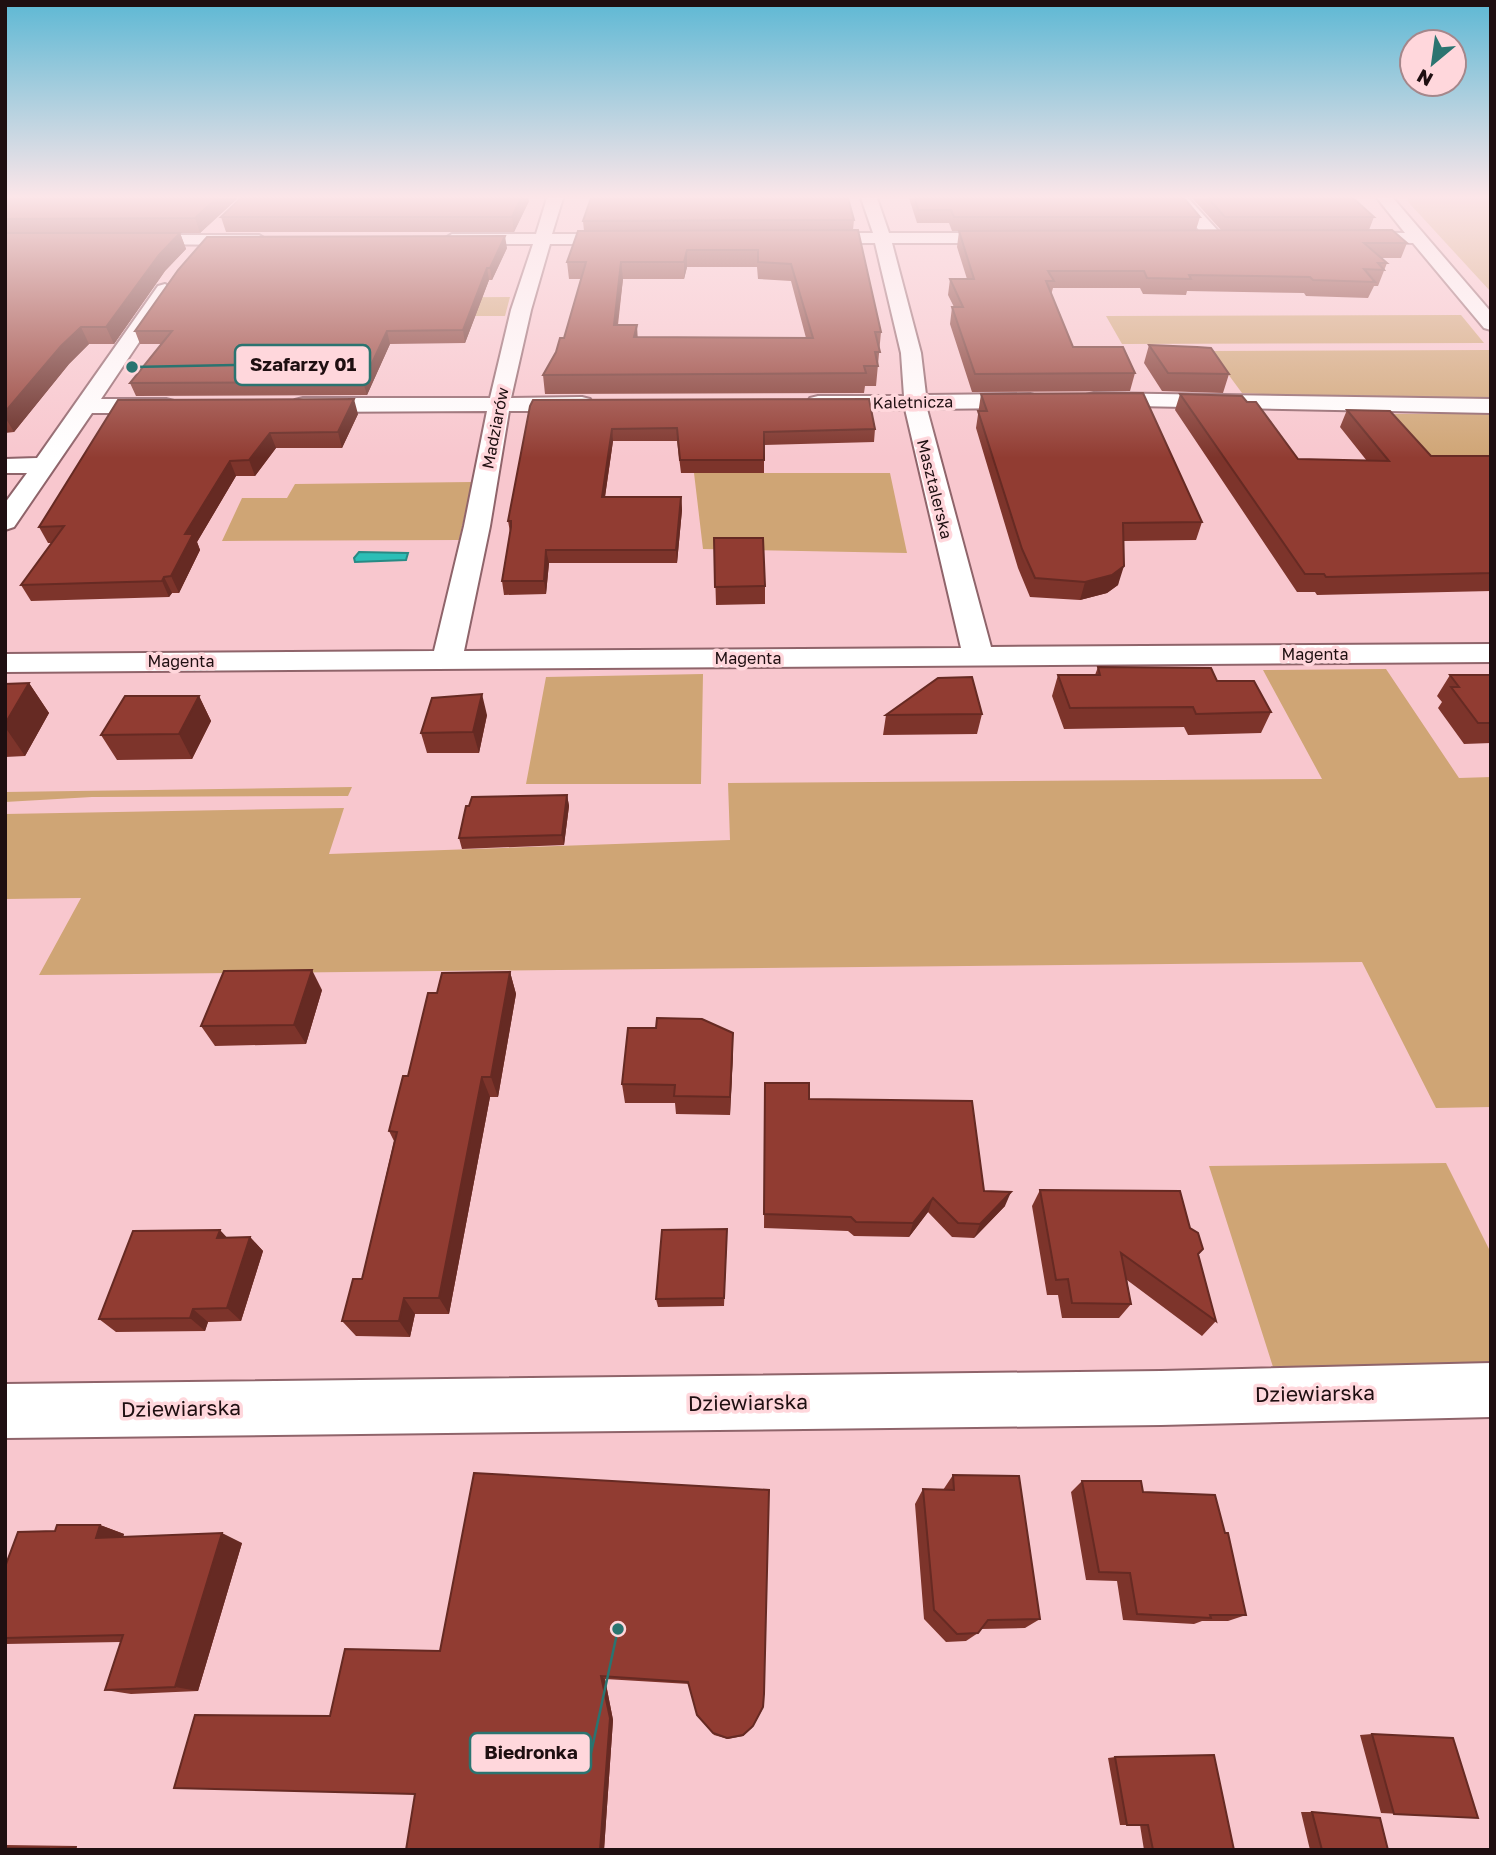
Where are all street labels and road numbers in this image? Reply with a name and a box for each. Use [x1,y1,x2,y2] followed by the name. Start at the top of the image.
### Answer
[477,386,513,470] street label: Madziarów
[873,391,953,413] street label: Kaletnicza
[913,437,957,541] street label: Masztalerska
[1281,644,1349,664] street label: Magenta
[714,648,782,668] street label: Magenta
[147,651,215,671] street label: Magenta
[1255,1379,1375,1407] street label: Dziewiarska
[688,1388,808,1416] street label: Dziewiarska
[121,1394,241,1422] street label: Dziewiarska

